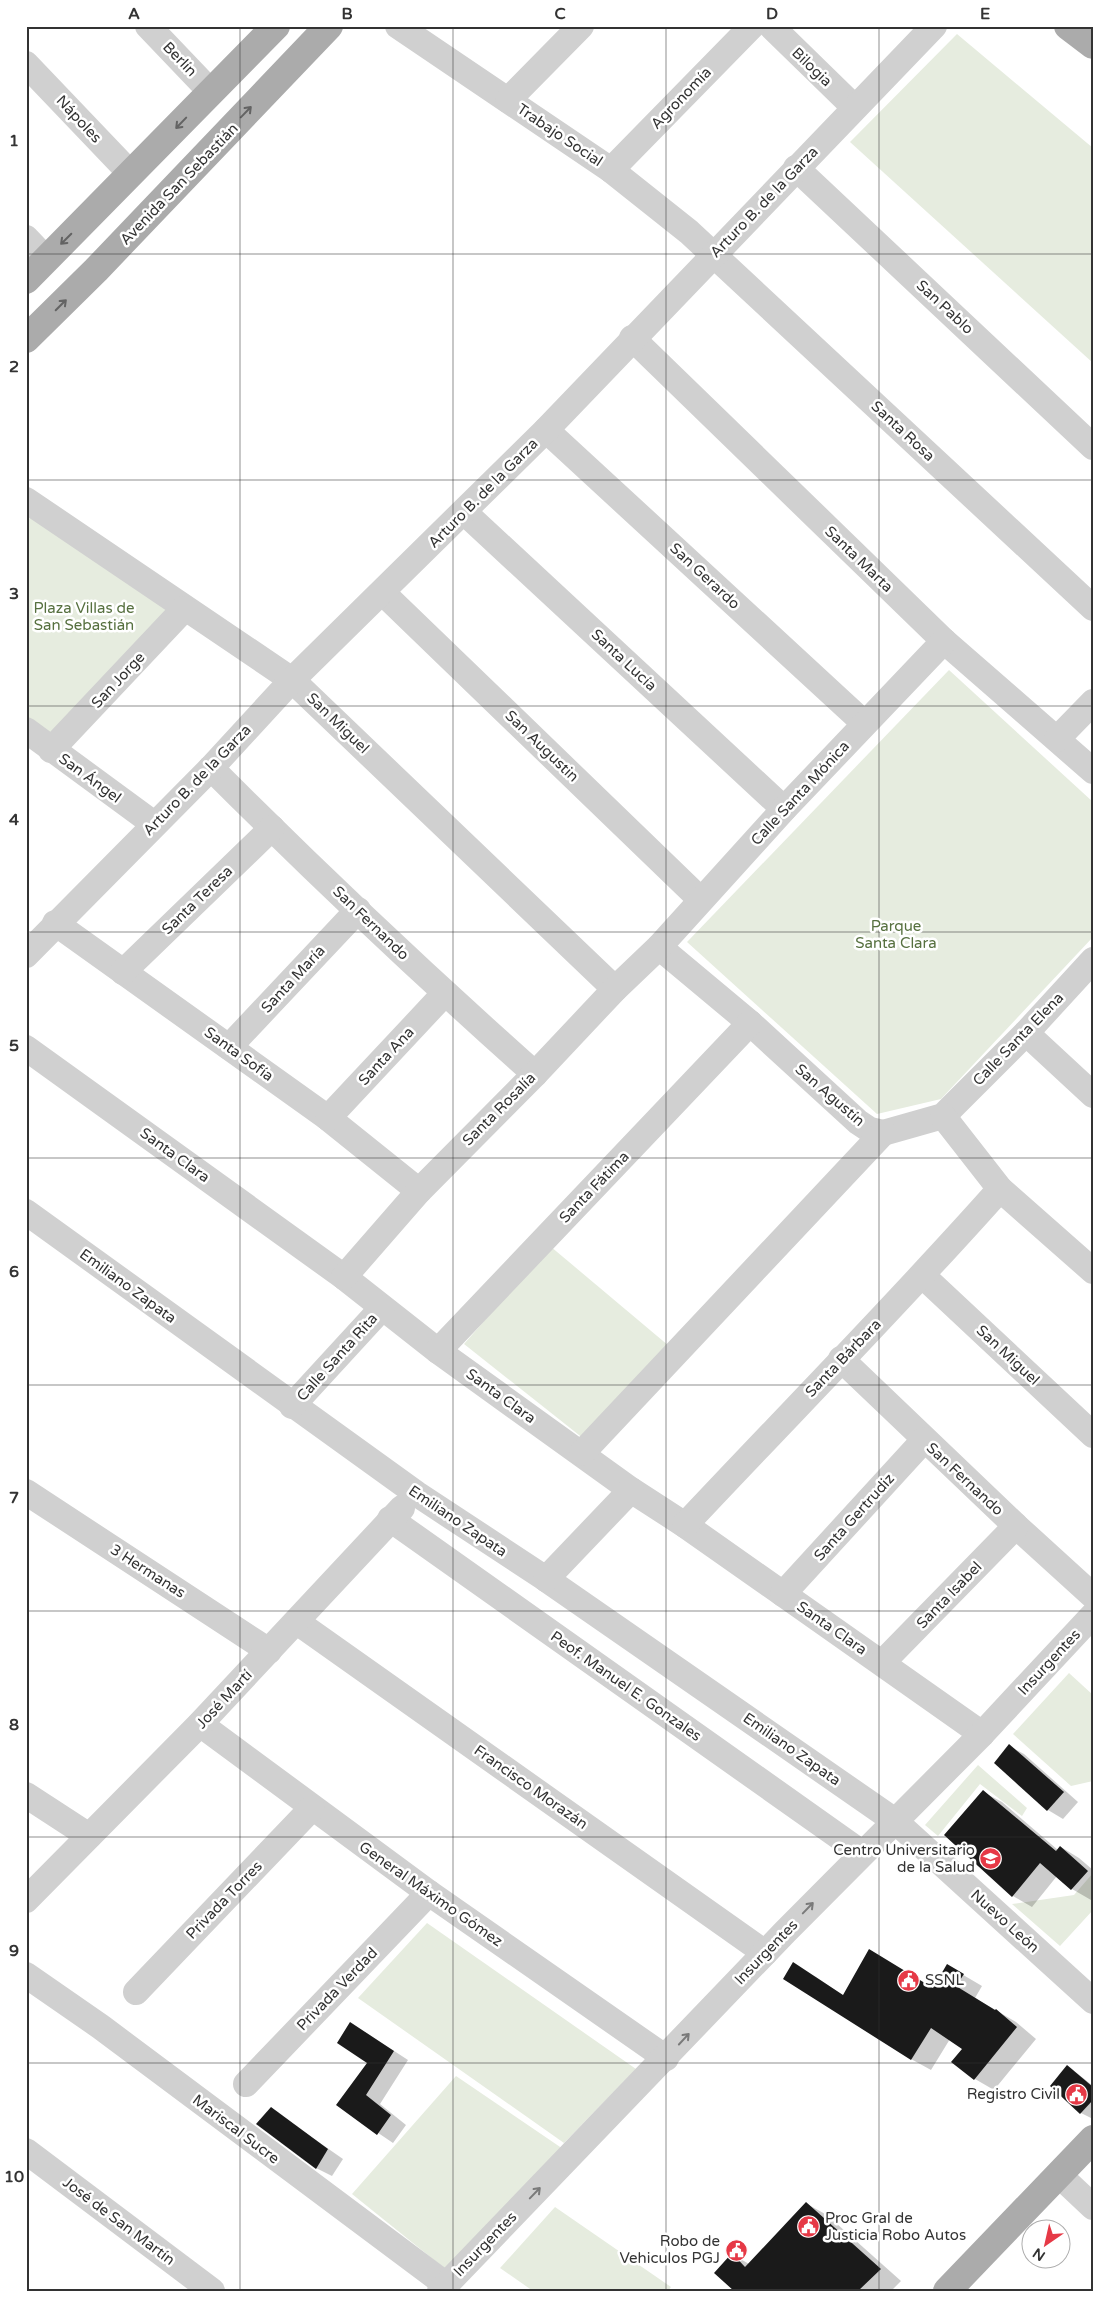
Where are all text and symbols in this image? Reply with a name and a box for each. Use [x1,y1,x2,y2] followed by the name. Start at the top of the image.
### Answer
[128,4,140,24] text: A
[341,4,353,24] text: B
[554,4,566,24] text: C
[766,4,778,24] text: D
[980,4,990,24] text: E
[159,38,201,80] street label: Berlín
[788,44,836,90] street label: Bilogia
[647,63,715,133] street label: Agronomía
[52,91,106,147] street label: Nápoles
[514,100,606,170] street label: Trabajo Social
[240,107,252,119] one-way arrow
[175,117,187,129] one-way arrow
[116,119,242,249] street label: Avenida San Sebastián
[9,131,19,151] text: 1
[706,143,822,261] street label: Arturo B. de la Garza
[60,233,73,245] one-way arrow
[913,276,977,338] street label: San Pablo
[55,299,67,311] one-way arrow
[9,357,19,377] text: 2
[868,397,938,465] street label: Santa Rosa
[424,434,542,552] street label: Arturo B. de la Garza
[821,522,897,596] street label: Santa Marta
[666,539,744,613] street label: San Gerardo
[9,584,19,604] text: 3
[34,599,134,634] park label: Plaza Villas de San Sebastián
[588,625,660,695] street label: Santa Lucía
[87,648,149,712] street label: San Jorge
[303,689,373,757] street label: San Miguel
[502,706,582,786] street label: San Augustin
[139,721,255,839] street label: Arturo B. de la Garza
[747,737,853,849] street label: Calle Santa Mónica
[55,749,125,807] street label: San Ángel
[9,810,19,830] text: 4
[158,862,236,938] street label: Santa Teresa
[329,882,413,964] street label: San Fernando
[855,917,937,952] park label: Parque Santa Clara
[257,942,329,1016] street label: Santa María
[969,989,1067,1089] street label: Calle Santa Elena
[201,1023,277,1085] street label: Santa Sofía
[354,1023,418,1089] street label: Santa Ana
[9,1036,19,1056] text: 5
[792,1060,868,1130] street label: San Agustín
[459,1069,539,1149] street label: Santa Rosalía
[137,1124,213,1186] street label: Santa Clara
[555,1147,633,1227] street label: Santa Fátima
[76,1245,180,1327] street label: Emiliano Zapata
[9,1262,19,1282] text: 6
[293,1309,381,1405] street label: Calle Santa Rita
[801,1315,885,1401] street label: Santa Bárbara
[973,1321,1043,1389] street label: San Miguel
[463,1365,539,1427] street label: Santa Clara
[923,1439,1007,1519] street label: San Fernando
[810,1470,898,1564] street label: Santa Gertrudiz
[405,1481,511,1561] street label: Emiliano Zapata
[9,1488,19,1508] text: 7
[107,1540,189,1602] street label: 3 Hermanas
[913,1558,985,1632] street label: Santa Isabel
[793,1597,871,1659] street label: Santa Clara
[1014,1625,1084,1699] street label: Insurgentes
[547,1627,705,1745] street label: Peof. Manuel E. Gonzales
[192,1666,256,1732] street label: José Martí
[740,1709,844,1789] street label: Emiliano Zapata
[9,1715,19,1735] text: 8
[471,1741,591,1833] street label: Francisco Morazán
[356,1838,506,1950] street label: General Máximo Gómez
[833,1841,975,1876] place label: Centro Universitario de la Salud
[979,1847,1003,1871] school or university icon: Centro Universitario de la Salud
[182,1857,266,1943] street label: Privada Torres
[967,1886,1043,1956] street label: Nuevo León
[802,1902,814,1915] one-way arrow
[731,1916,801,1988] street label: Insurgentes
[9,1941,19,1961] text: 9
[293,1944,381,2034] street label: Privada Verdad
[897,1968,921,1992] public building icon: SSNL
[925,1971,965,1989] place label: SSNL
[678,2032,690,2045] one-way arrow
[1064,2082,1088,2106] public building icon: Registro Civil
[967,2085,1060,2103] place label: Registro Civil
[189,2091,283,2167] street label: Mariscal Sucre
[4,2167,24,2187] text: 10
[59,2173,179,2269] street label: José de San Martín
[529,2187,541,2200] one-way arrow
[450,2208,520,2280] street label: Insurgentes
[825,2209,966,2244] place label: Proc Gral de Justicia Robo Autos
[797,2215,821,2239] public building icon: Proc Gral de Justicia Robo Autos
[1022,2220,1072,2270] north arrow
[620,2232,720,2267] place label: Robo de Vehiculos PGJ
[724,2238,748,2262] public building icon: Robo de Vehiculos PGJ
[1030,2244,1048,2265] text: N

